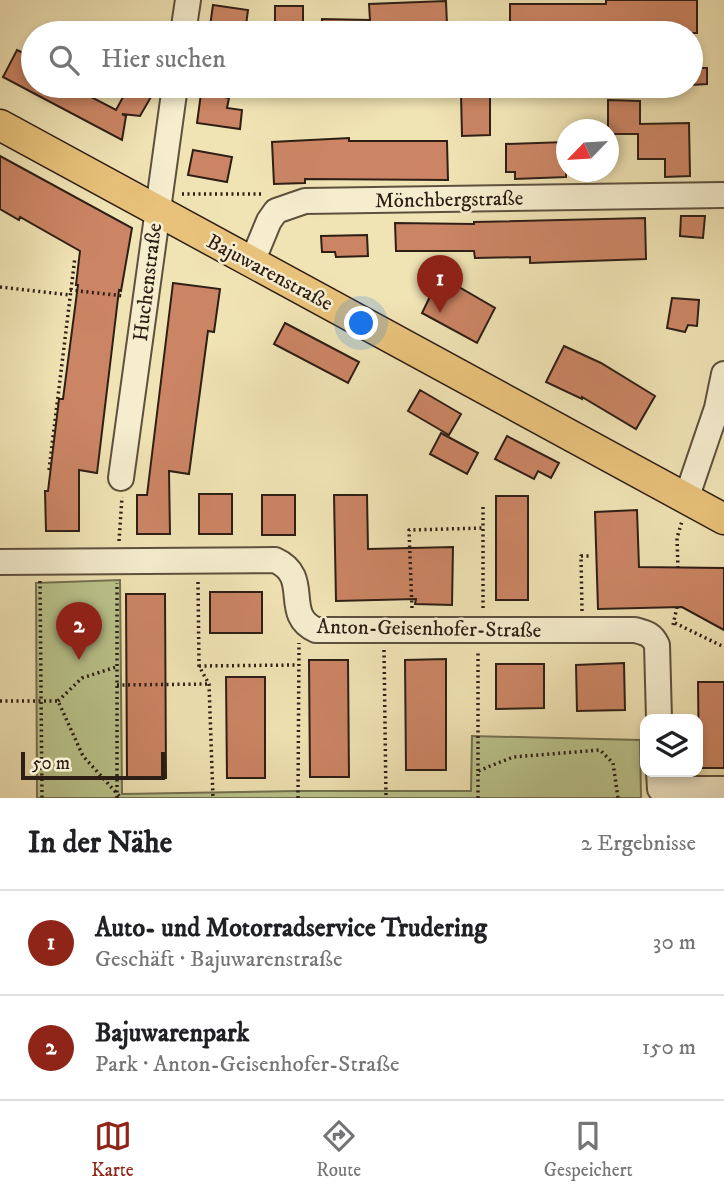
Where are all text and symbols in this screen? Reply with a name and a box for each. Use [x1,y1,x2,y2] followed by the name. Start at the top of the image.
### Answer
[21,21,703,98] search box
[45,41,83,79] icon: search
[101,43,226,76] text: Hier suchen
[556,119,619,182] north arrow
[375,186,524,214] street label: Mönchbergstraße
[128,221,168,343] street label: Huchenstraße
[202,229,337,317] street label: Bajuwarenstraße
[417,255,463,313] pin: 1
[344,306,378,340] your location
[56,602,102,660] pin: 2
[316,614,542,644] street label: Anton-Geisenhofer-Straße
[640,714,703,777] map controls
[640,714,703,777] button: layers
[21,749,164,781] scale bar
[32,752,70,775] text: 50 m
[28,825,172,862] text: In der Nähe
[581,829,696,858] text: 2 Ergebnisse
[95,912,487,945] text: Auto- und Motorradservice Trudering
[47,928,55,957] text: 1
[653,928,696,957] text: 30 m
[95,945,342,974] text: Geschäft · Bajuwarenstraße
[95,1017,250,1050] text: Bajuwarenpark
[45,1033,57,1062] text: 2
[642,1033,696,1062] text: 150 m
[95,1050,400,1079] text: Park · Anton-Geisenhofer-Straße
[91,1117,134,1182] tab: Karte
[316,1117,361,1182] tab: Route
[544,1117,633,1182] tab: Gespeichert

